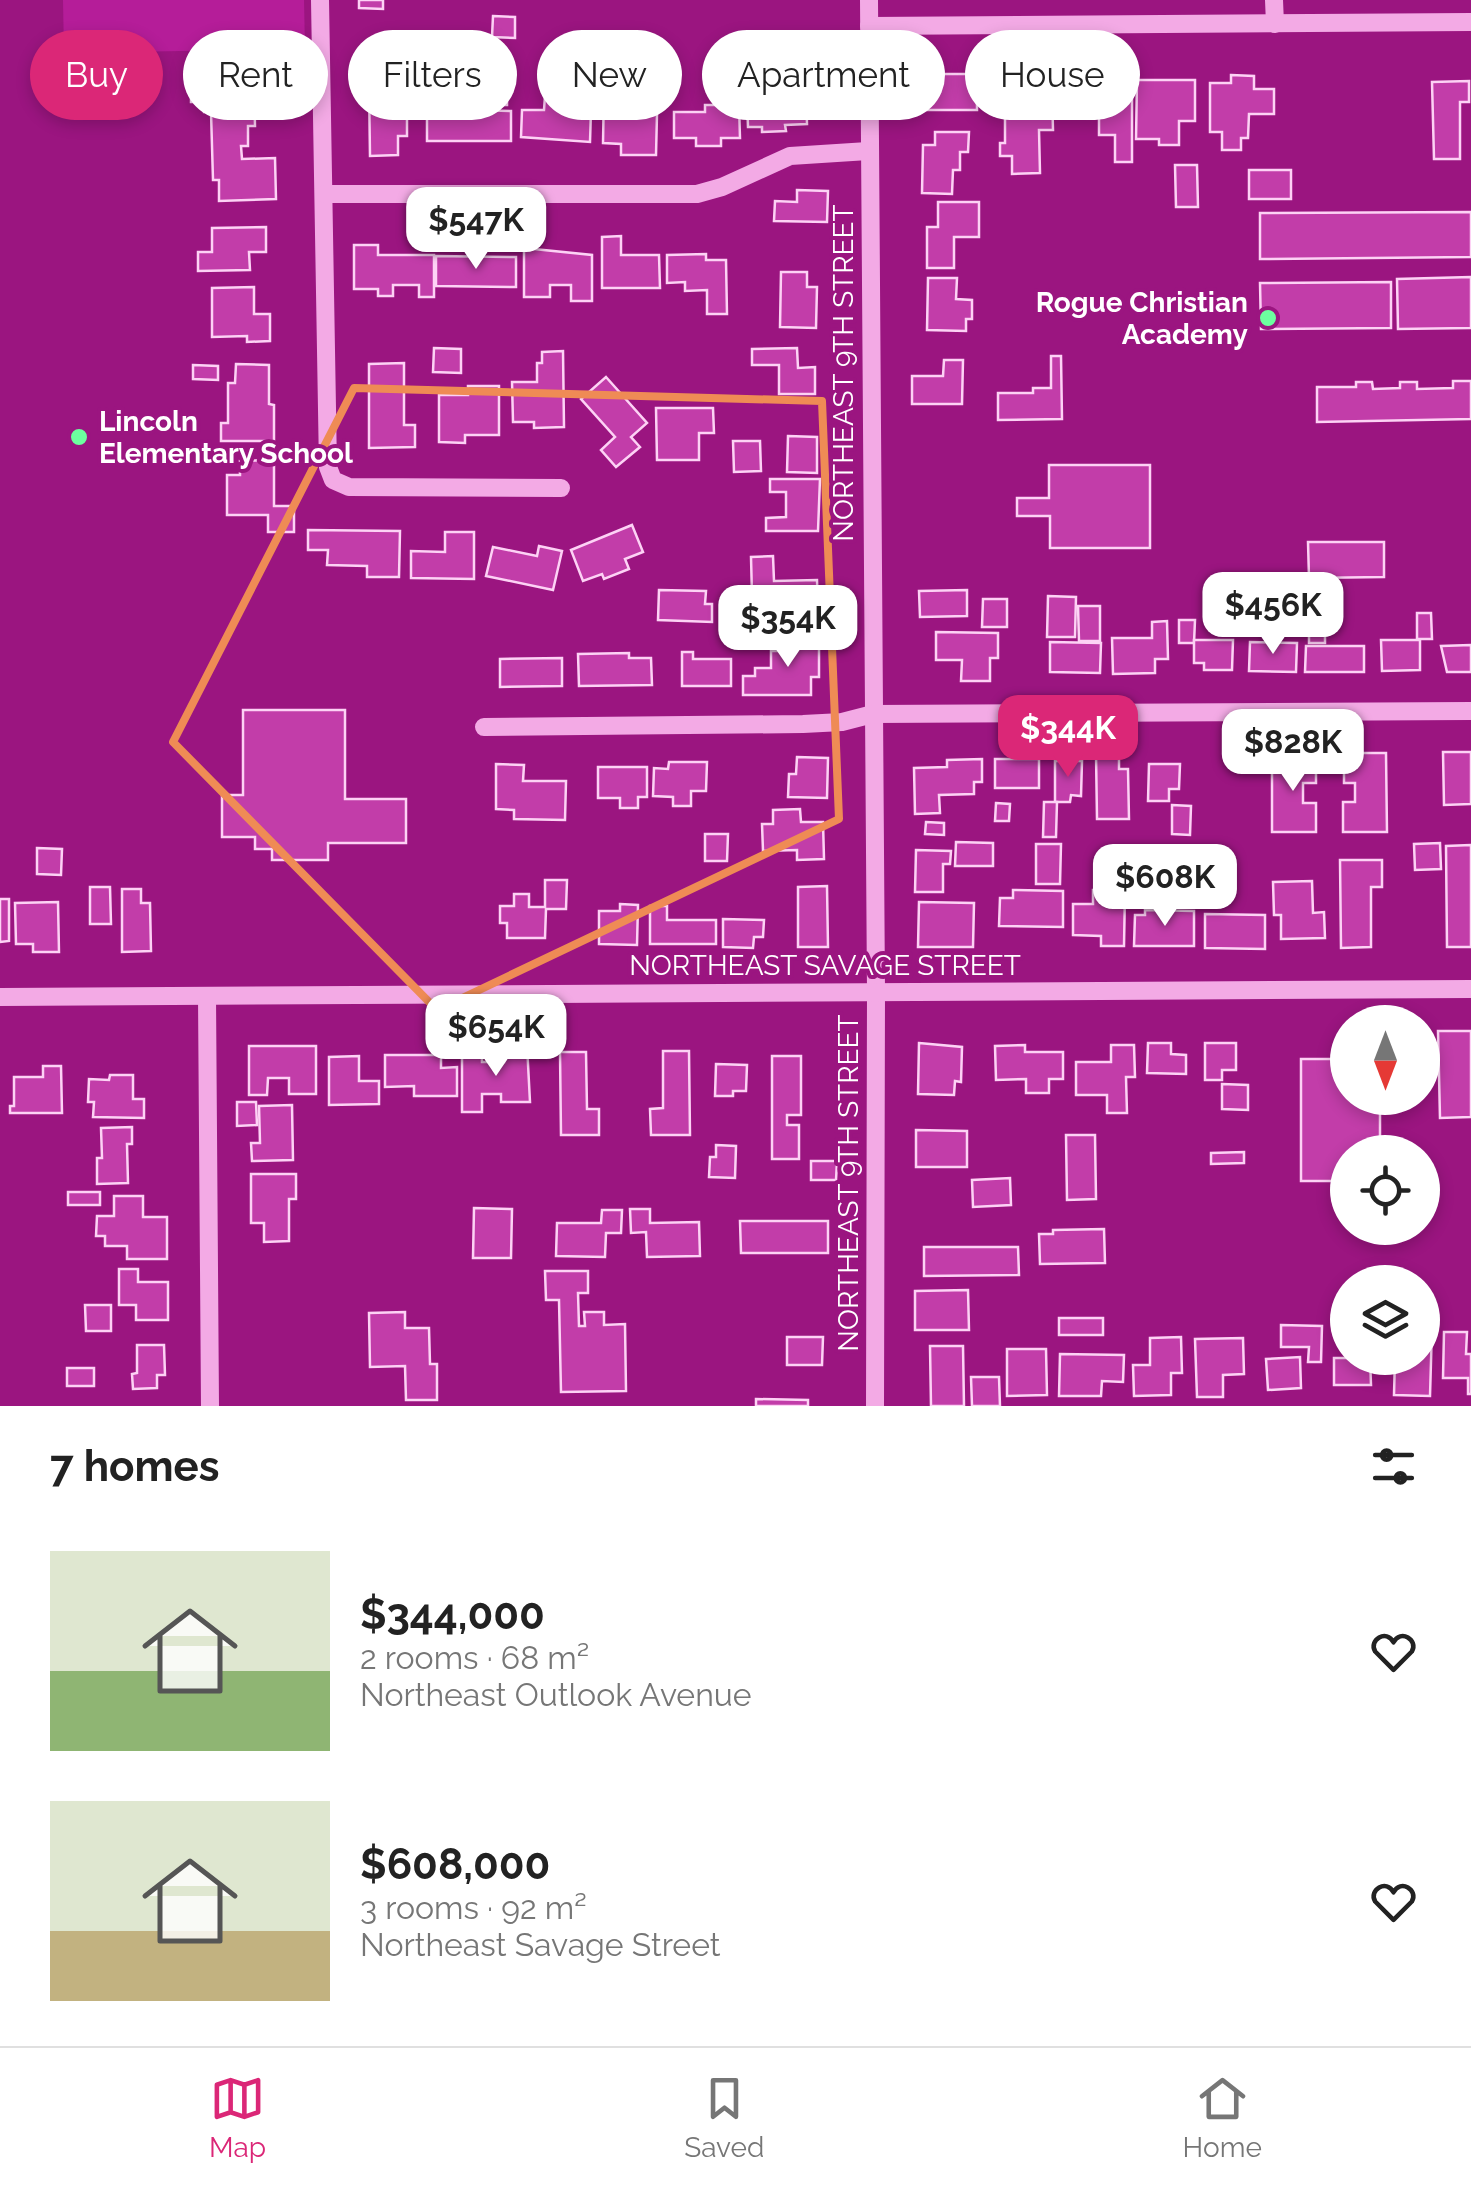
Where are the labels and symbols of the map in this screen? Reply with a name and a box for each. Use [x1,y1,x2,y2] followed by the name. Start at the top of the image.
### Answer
[406,187,546,272] pin: $547K
[827,204,860,542] street label: NORTHEAST 9TH STREET
[1036,286,1249,351] place label: Rogue Christian Academy
[1257,307,1279,329] marker: Rogue Christian Academy
[99,405,353,470] place label: Lincoln Elementary School
[68,426,90,448] marker: Lincoln Elementary School
[1203,572,1343,657] pin: $456K
[718,585,858,670] pin: $354K
[998,695,1138,780] pin: $344K
[1223,709,1363,794] pin: $828K
[1095,844,1235,929] pin: $608K
[629,949,1021,982] street label: NORTHEAST SAVAGE STREET
[426,994,566,1079] pin: $654K
[1330,1005,1440,1115] north arrow
[832,1014,865,1352] street label: NORTHEAST 9TH STREET

